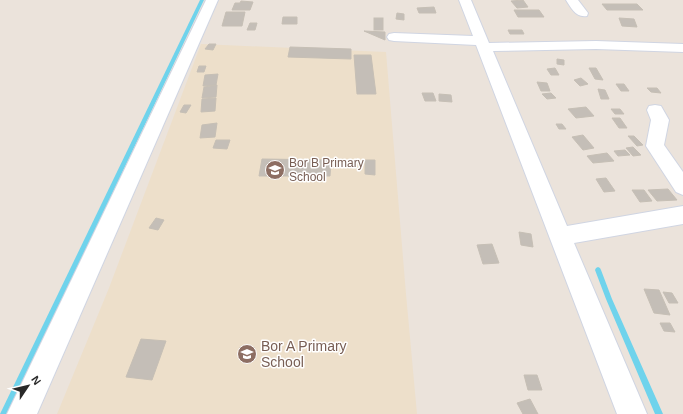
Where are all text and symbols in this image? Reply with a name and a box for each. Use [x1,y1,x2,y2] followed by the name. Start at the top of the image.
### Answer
[289,156,364,184] place label: Bor B Primary School
[264,159,286,181] school or university icon: Bor B Primary School
[261,338,347,370] place label: Bor A Primary School
[236,343,258,365] school or university icon: Bor A Primary School
[8,366,48,406] north arrow
[29,374,43,387] text: N

